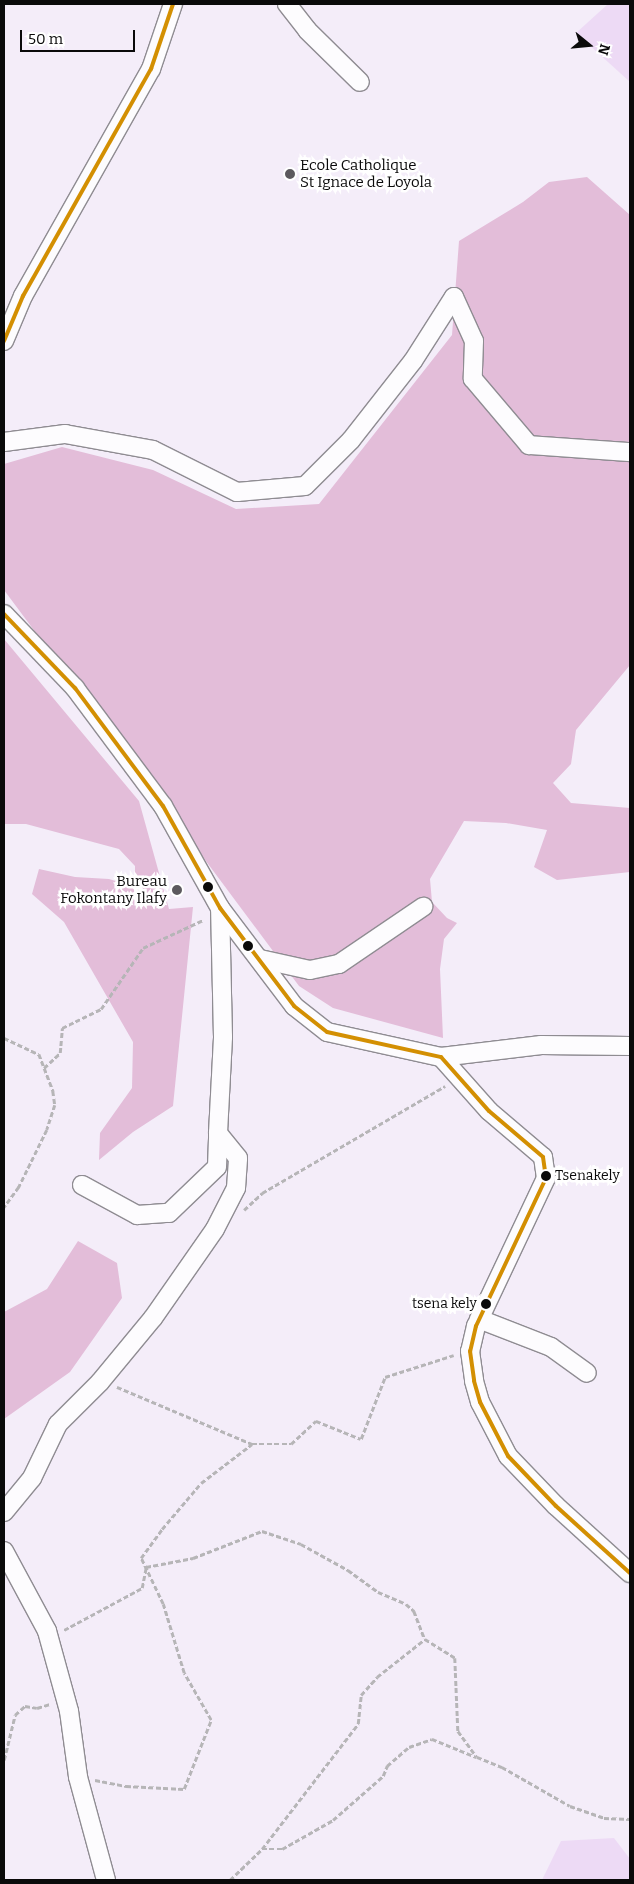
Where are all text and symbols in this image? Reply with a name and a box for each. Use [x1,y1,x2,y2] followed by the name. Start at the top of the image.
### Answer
[22,20,138,52] scale bar
[564,20,614,70] north arrow
[28,30,63,48] text: 50 m
[594,42,614,57] text: N
[300,156,432,191] place label: Ecole Catholique St Ignace de Loyola
[284,168,296,180] marker: Ecole Catholique St Ignace de Loyola
[60,872,167,907] place label: Bureau Fokontany Ilafy
[203,882,213,892] unlabelled marker
[171,884,183,896] marker: Bureau Fokontany Ilafy
[243,941,253,951] unlabelled marker
[555,1168,620,1184] place label: Tsenakely
[541,1171,551,1181] marker: Tsenakely
[412,1296,477,1312] place label: tsena kely
[481,1299,491,1309] marker: tsena kely

